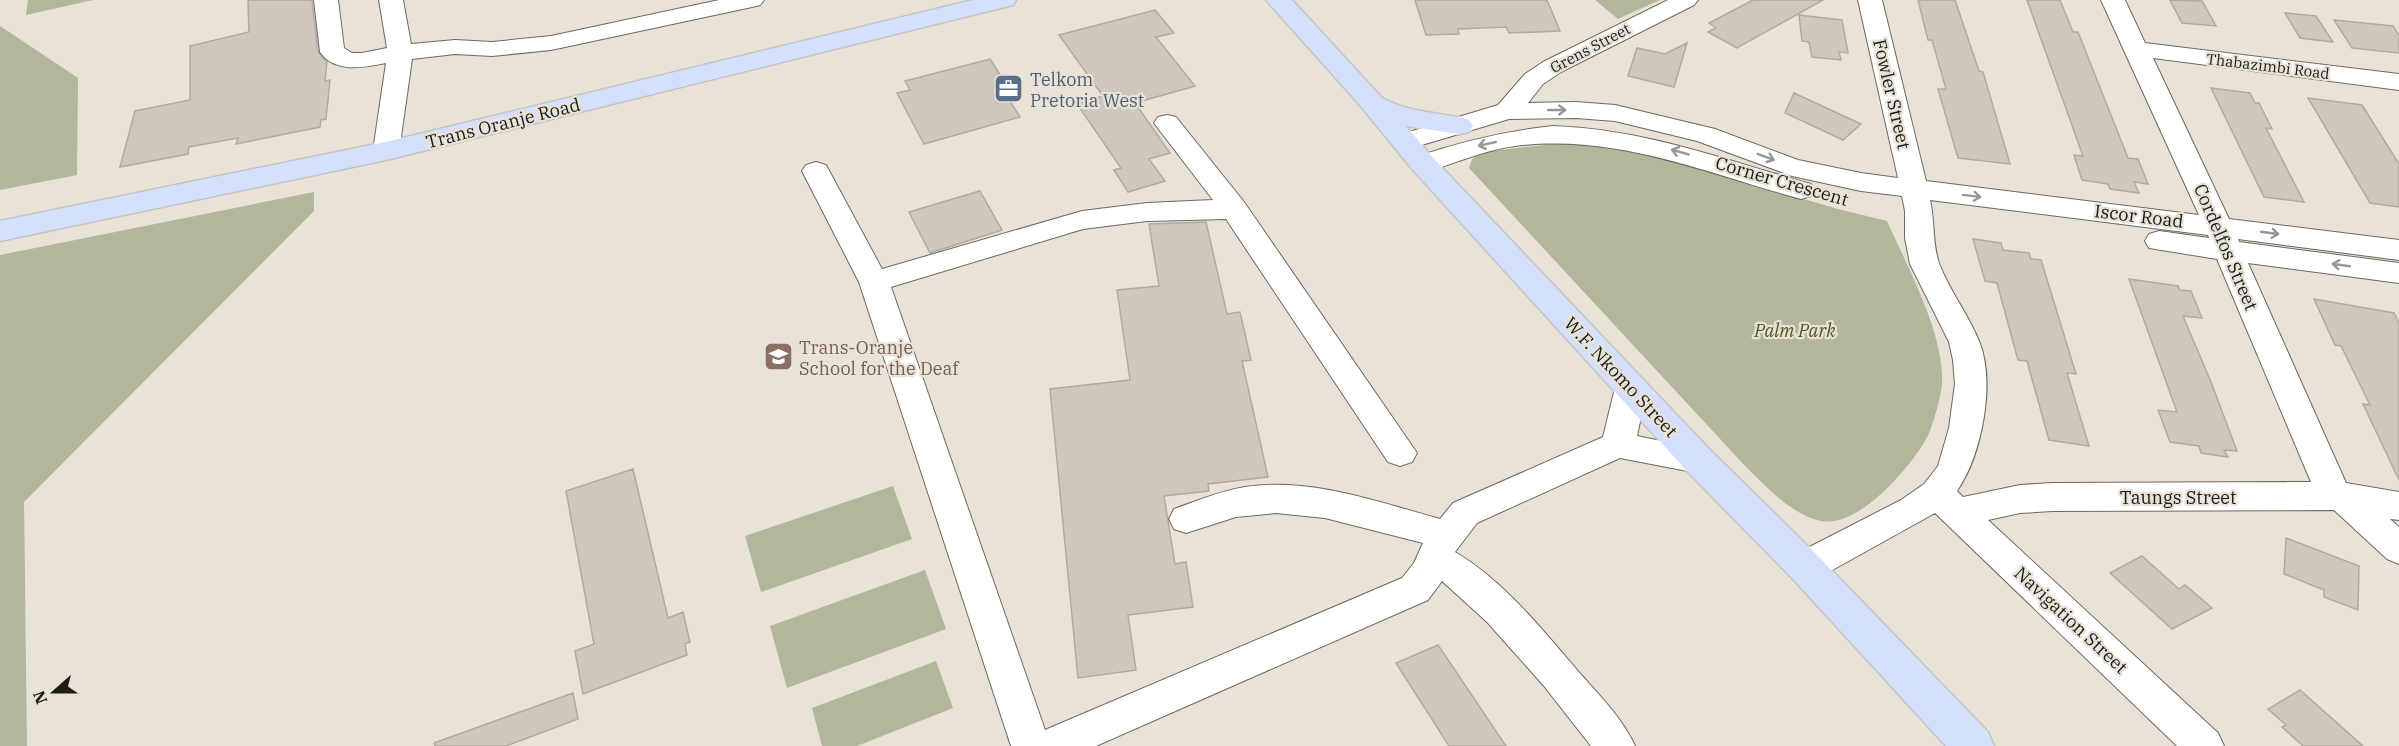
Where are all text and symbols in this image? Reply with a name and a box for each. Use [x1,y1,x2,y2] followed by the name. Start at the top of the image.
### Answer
[1547,19,1633,77] street label: Grens Street
[1868,37,1916,151] street label: Fowler Street
[2205,49,2331,83] street label: Thabazimbi Road
[1030,68,1144,112] place label: Telkom Pretoria West
[993,73,1025,105] office icon: Telkom Pretoria West
[423,93,583,153] street label: Trans Oranje Road
[1547,104,1567,115] one-way arrow
[1478,139,1497,151] one-way arrow
[1670,146,1689,157] one-way arrow
[1713,151,1851,211] street label: Corner Crescent
[1757,153,1775,164] one-way arrow
[2189,180,2263,314] street label: Cordelfos Street
[1962,191,1982,202] one-way arrow
[2093,199,2185,233] street label: Iscor Road
[2259,228,2279,239] one-way arrow
[2332,259,2351,270] one-way arrow
[1559,312,1683,442] street label: W.F. Nkomo Street
[1753,319,1836,342] park label: Palm Park
[799,336,960,380] place label: Trans-Oranje School for the Deaf
[762,341,794,373] school or university icon: Trans-Oranje School for the Deaf
[2120,486,2236,509] street label: Taungs Street
[2010,562,2132,678] street label: Navigation Street
[24,662,84,722] north arrow
[28,688,52,707] text: N

